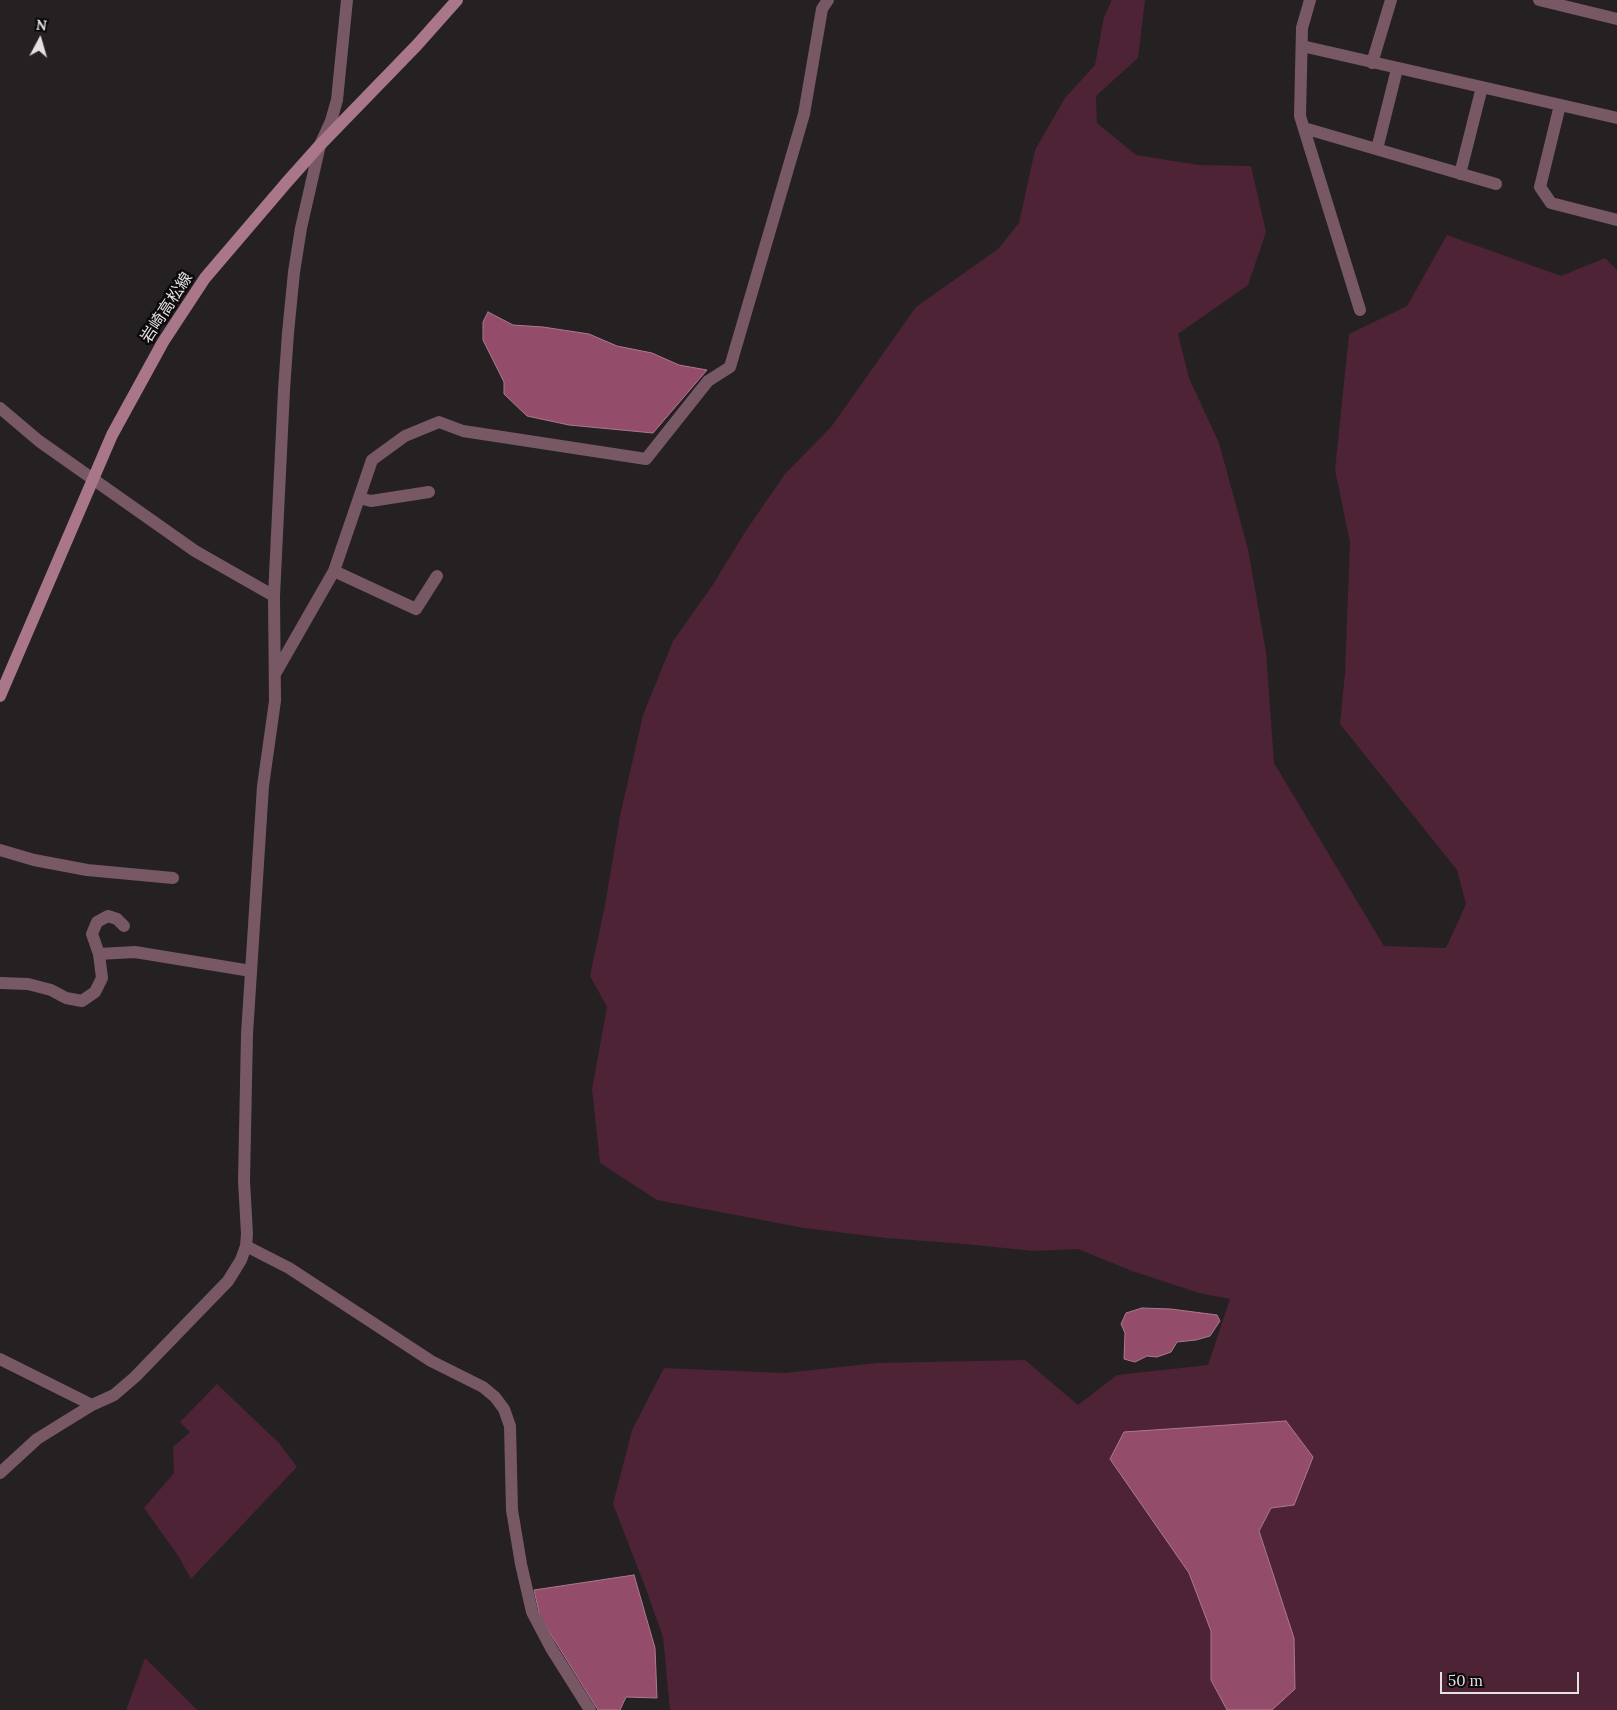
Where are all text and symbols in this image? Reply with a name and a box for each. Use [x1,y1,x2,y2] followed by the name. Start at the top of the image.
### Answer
[15,15,65,65] north arrow
[35,16,48,35] text: N
[137,269,197,347] street label: 岩崎高松線
[1442,1662,1581,1694] scale bar
[1448,1671,1483,1690] text: 50 m

